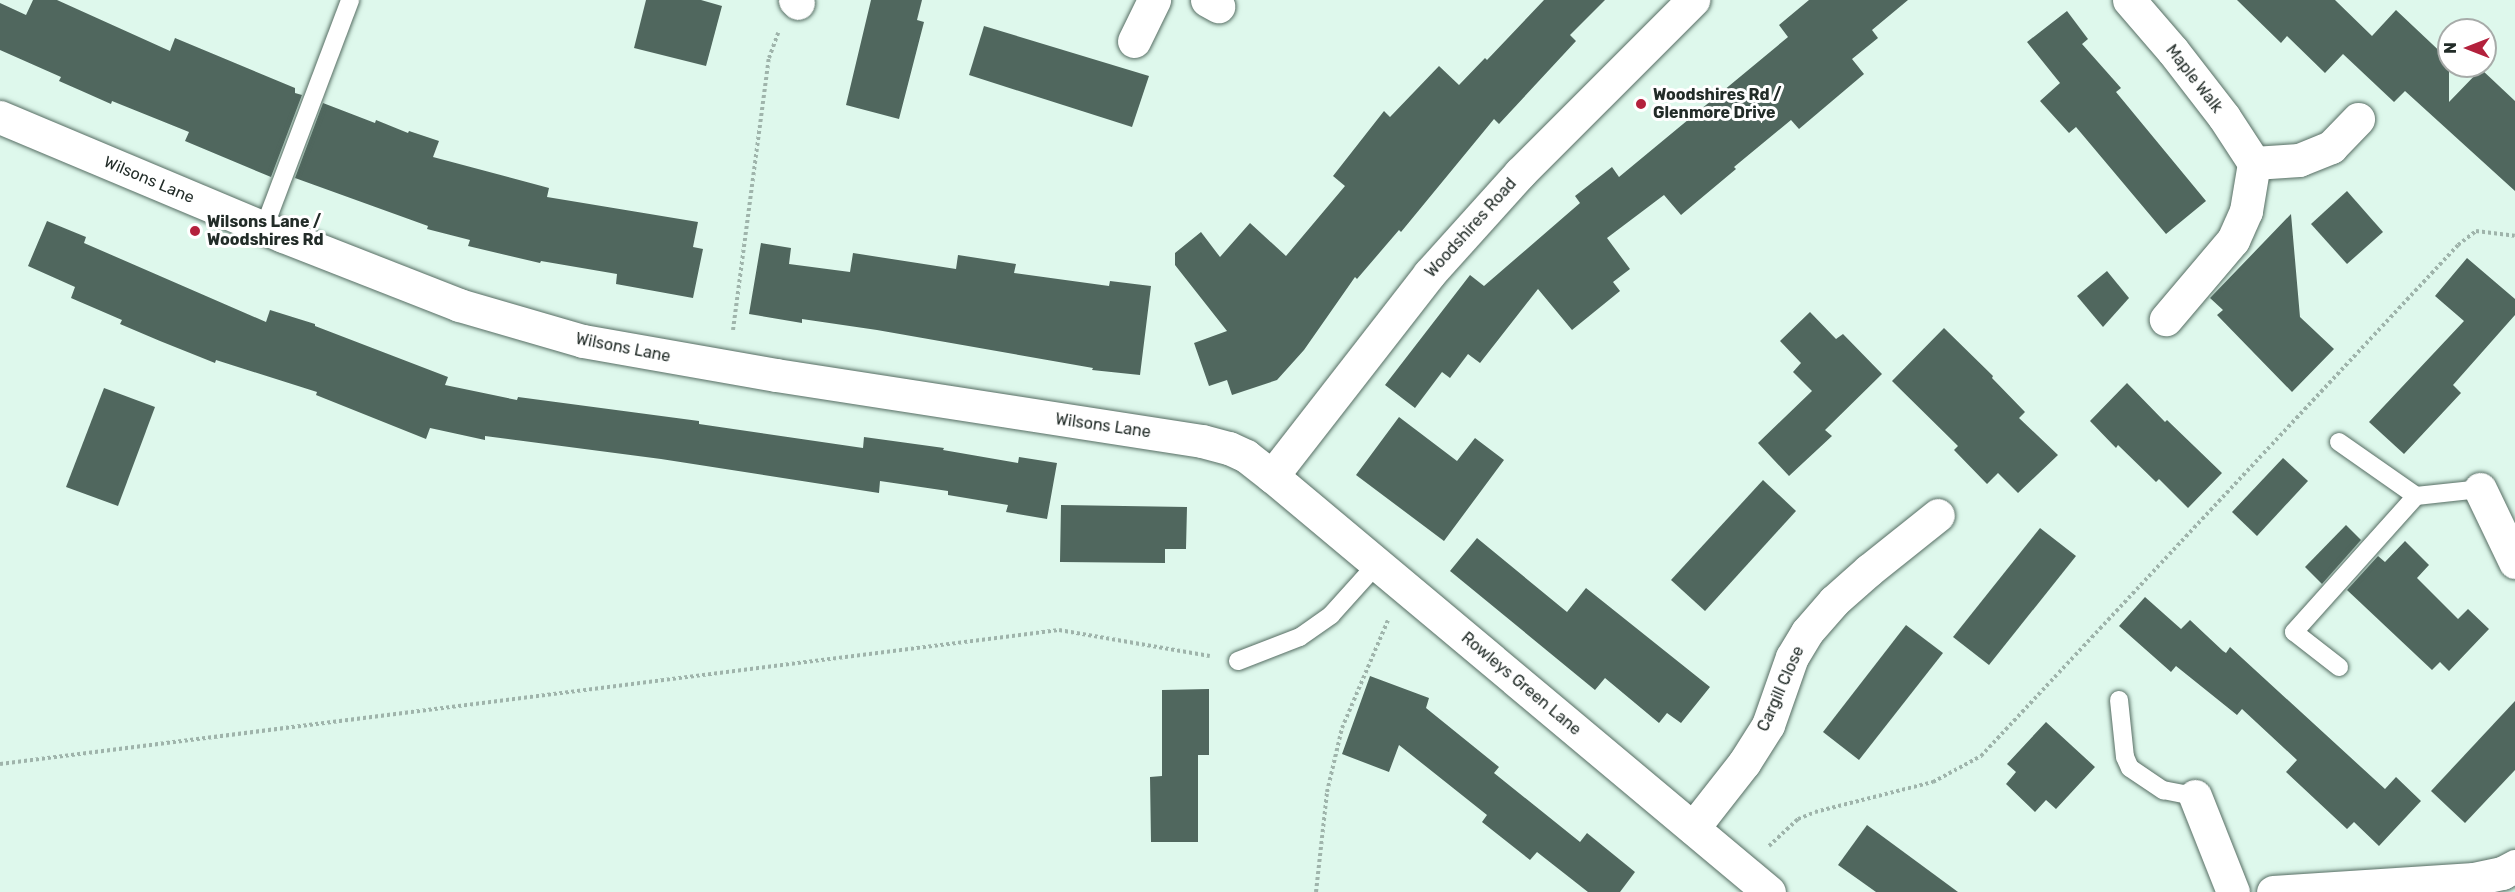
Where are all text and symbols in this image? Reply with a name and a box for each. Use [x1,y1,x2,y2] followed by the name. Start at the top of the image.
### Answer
[2437,18,2497,78] north arrow
[2161,41,2227,117] street label: Maple Walk
[2441,42,2460,54] text: N
[1653,85,1781,123] place label: Woodshires Rd / Glenmore Drive
[1634,97,1648,111] marker: Woodshires Rd / Glenmore Drive
[101,152,197,208] street label: Wilsons Lane
[1421,174,1521,282] street label: Woodshires Road
[207,212,323,250] place label: Wilsons Lane / Woodshires Rd
[188,224,202,238] marker: Wilsons Lane / Woodshires Rd
[574,329,672,367] street label: Wilsons Lane
[1054,410,1152,442] street label: Wilsons Lane
[1457,628,1585,740] street label: Rowleys Green Lane
[1754,643,1808,735] street label: Cargill Close

